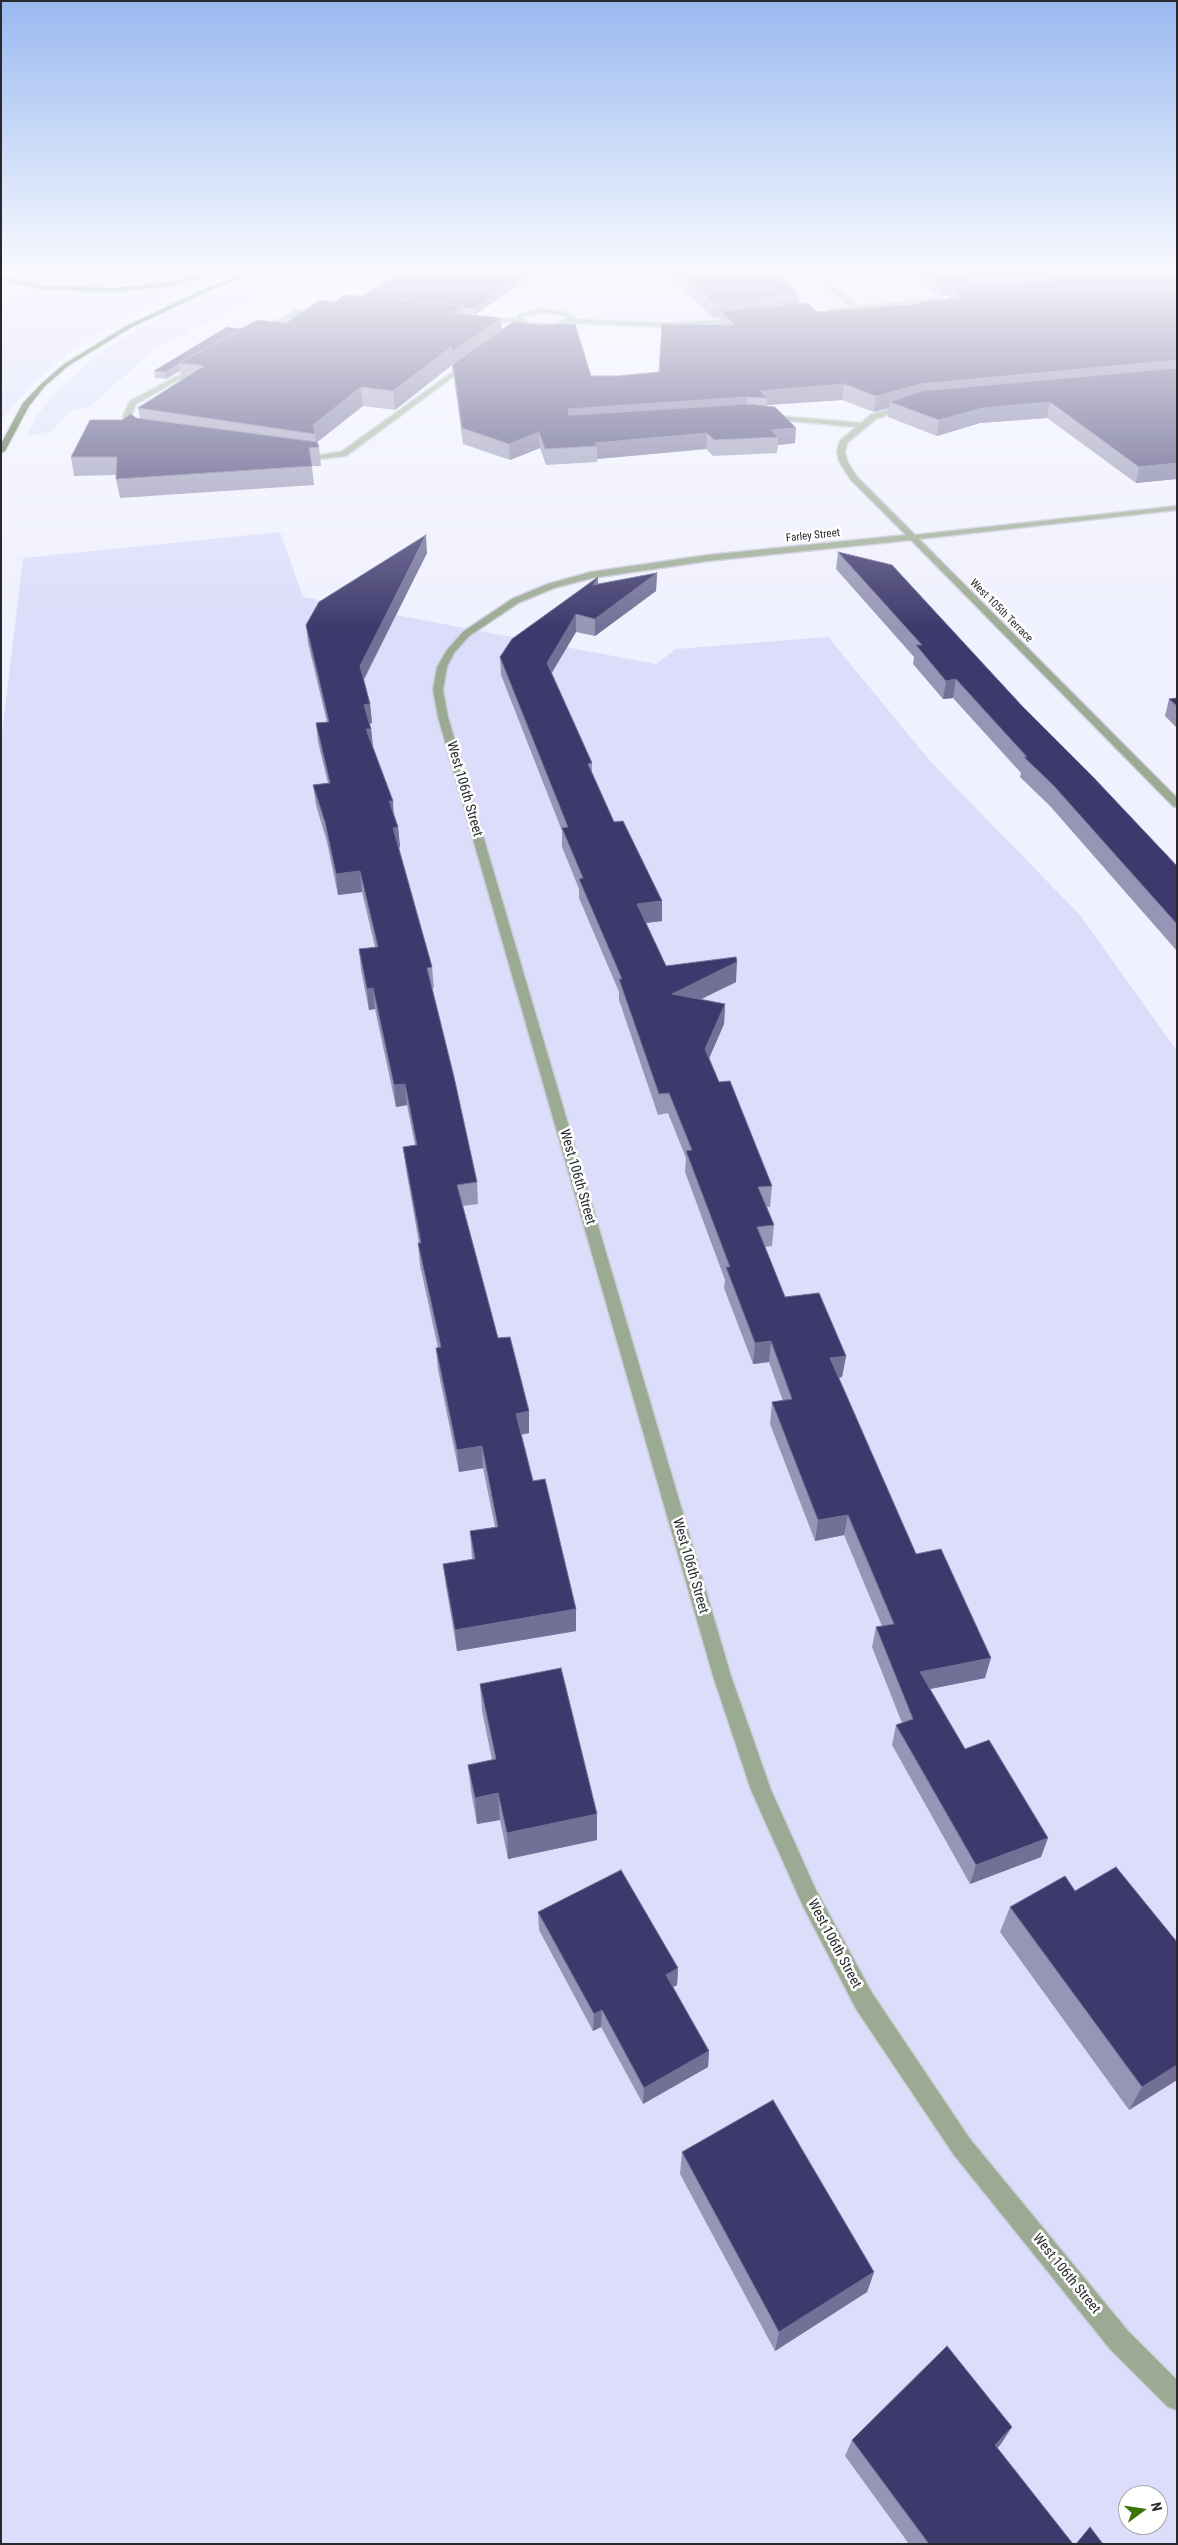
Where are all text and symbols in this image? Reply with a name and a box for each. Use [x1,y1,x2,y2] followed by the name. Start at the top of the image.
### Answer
[785,527,841,545] street label: Farley Street
[967,577,1035,645] street label: West 105th Terrace
[442,739,486,839] street label: West 106th Street
[555,1127,599,1227] street label: West 106th Street
[668,1516,712,1616] street label: West 106th Street
[803,1897,865,1991] street label: West 106th Street
[1029,2230,1103,2318] street label: West 106th Street
[1118,2485,1168,2535] north arrow
[1148,2501,1165,2513] text: N

